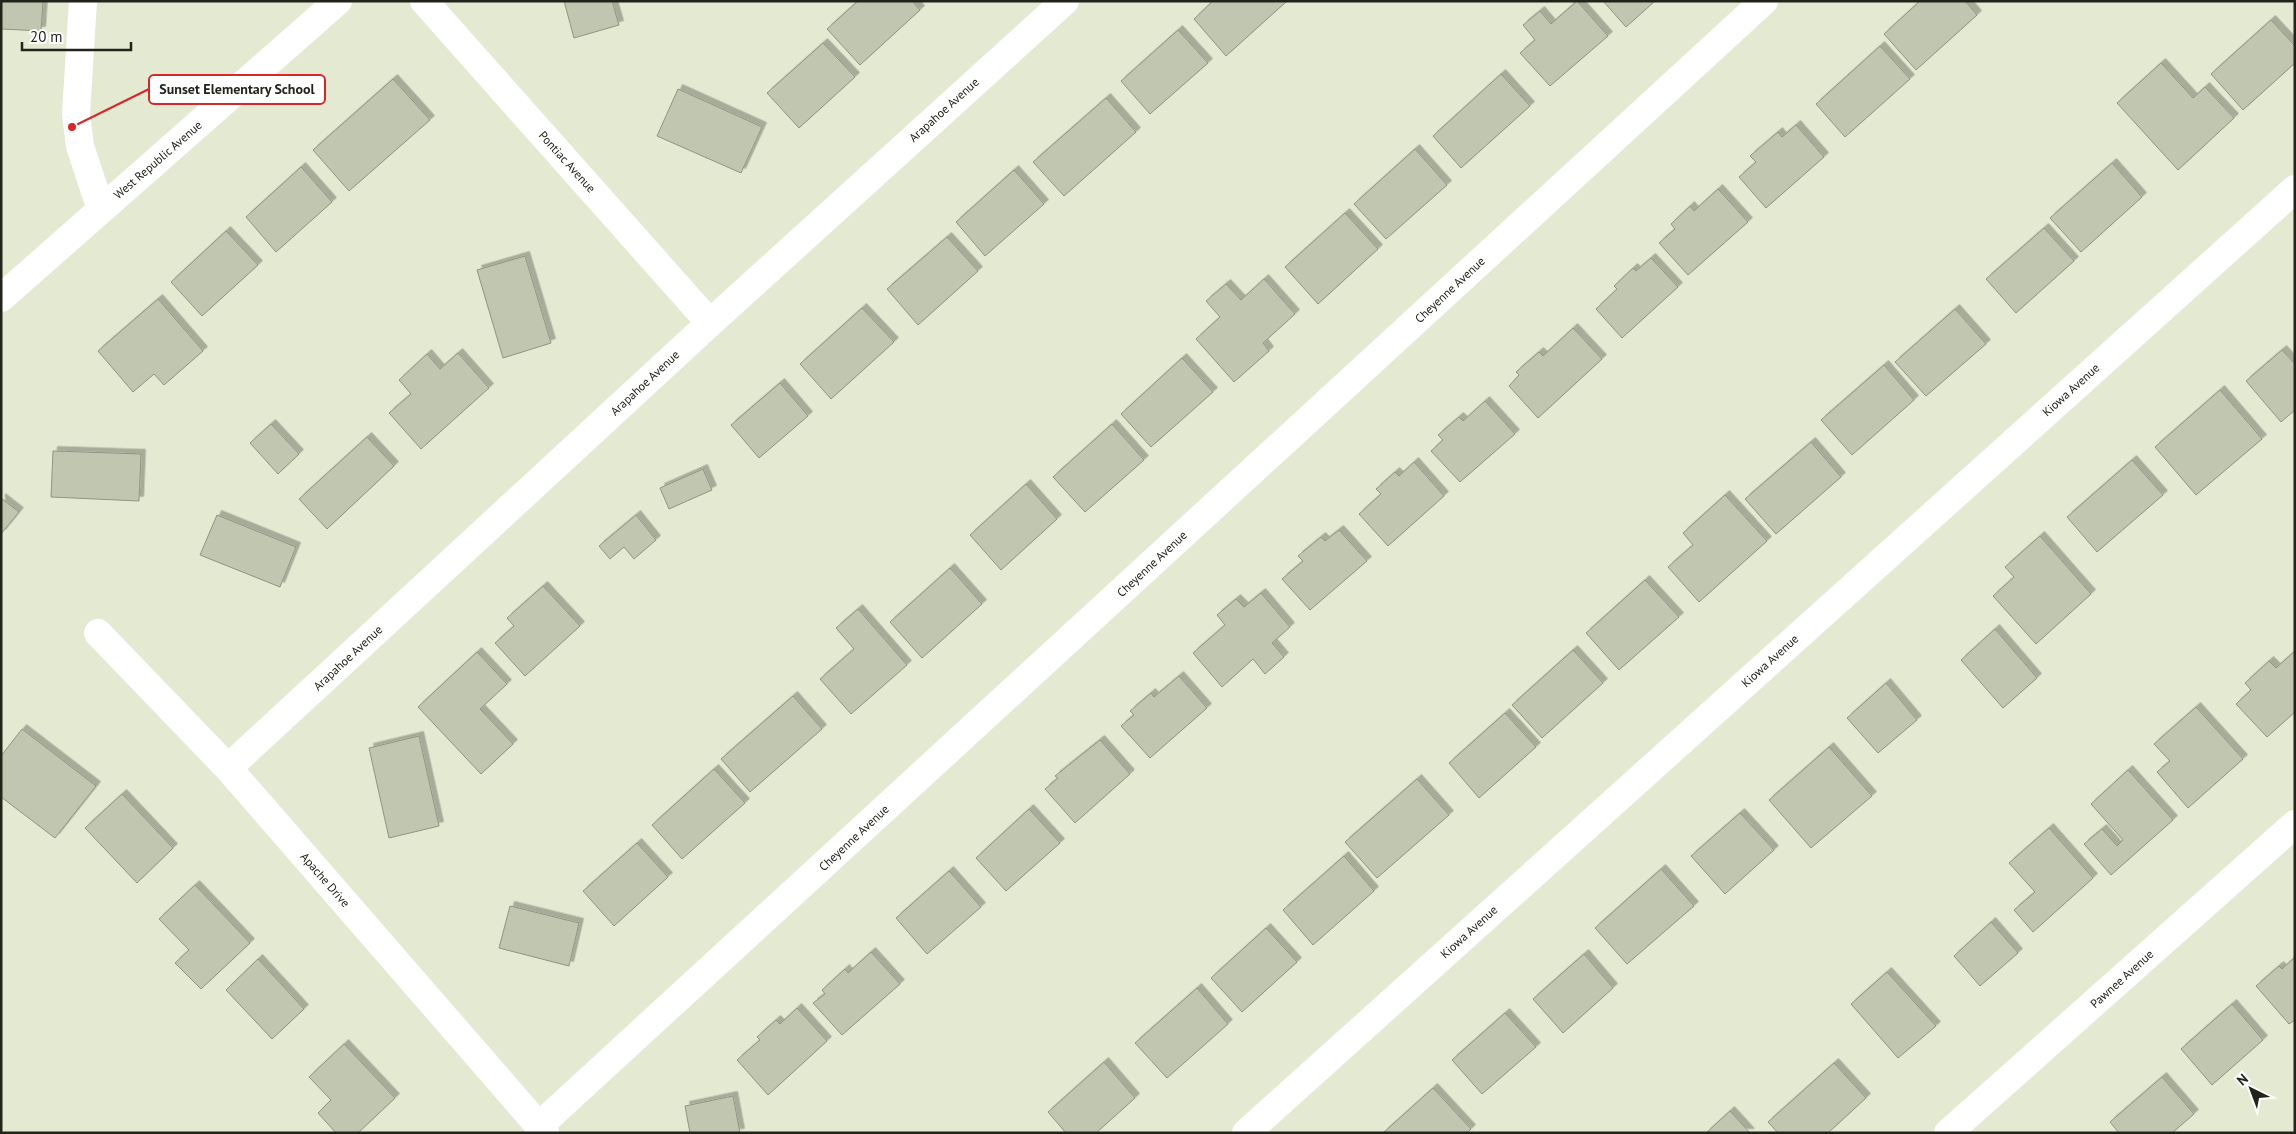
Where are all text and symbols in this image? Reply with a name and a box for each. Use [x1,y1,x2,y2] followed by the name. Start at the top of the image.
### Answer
[22,20,131,52] scale bar
[30,27,63,46] text: 20 m
[906,74,982,145] street label: Arapahoe Avenue
[149,75,325,104] callout: Sunset Elementary School
[159,80,316,98] text: Sunset Elementary School
[110,117,205,202] street label: West Republic Avenue
[536,128,599,196] street label: Pontiac Avenue
[1412,253,1488,326] street label: Cheyenne Avenue
[607,347,682,418] street label: Arapahoe Avenue
[2039,360,2102,419] street label: Kiowa Avenue
[1114,527,1190,600] street label: Cheyenne Avenue
[310,622,385,693] street label: Arapahoe Avenue
[1738,631,1801,690] street label: Kiowa Avenue
[816,801,892,874] street label: Cheyenne Avenue
[298,849,353,910] street label: Apache Drive
[1437,902,1500,961] street label: Kiowa Avenue
[2087,946,2156,1011] street label: Pawnee Avenue
[2226,1064,2276,1114] north arrow
[2233,1070,2252,1089] text: N

